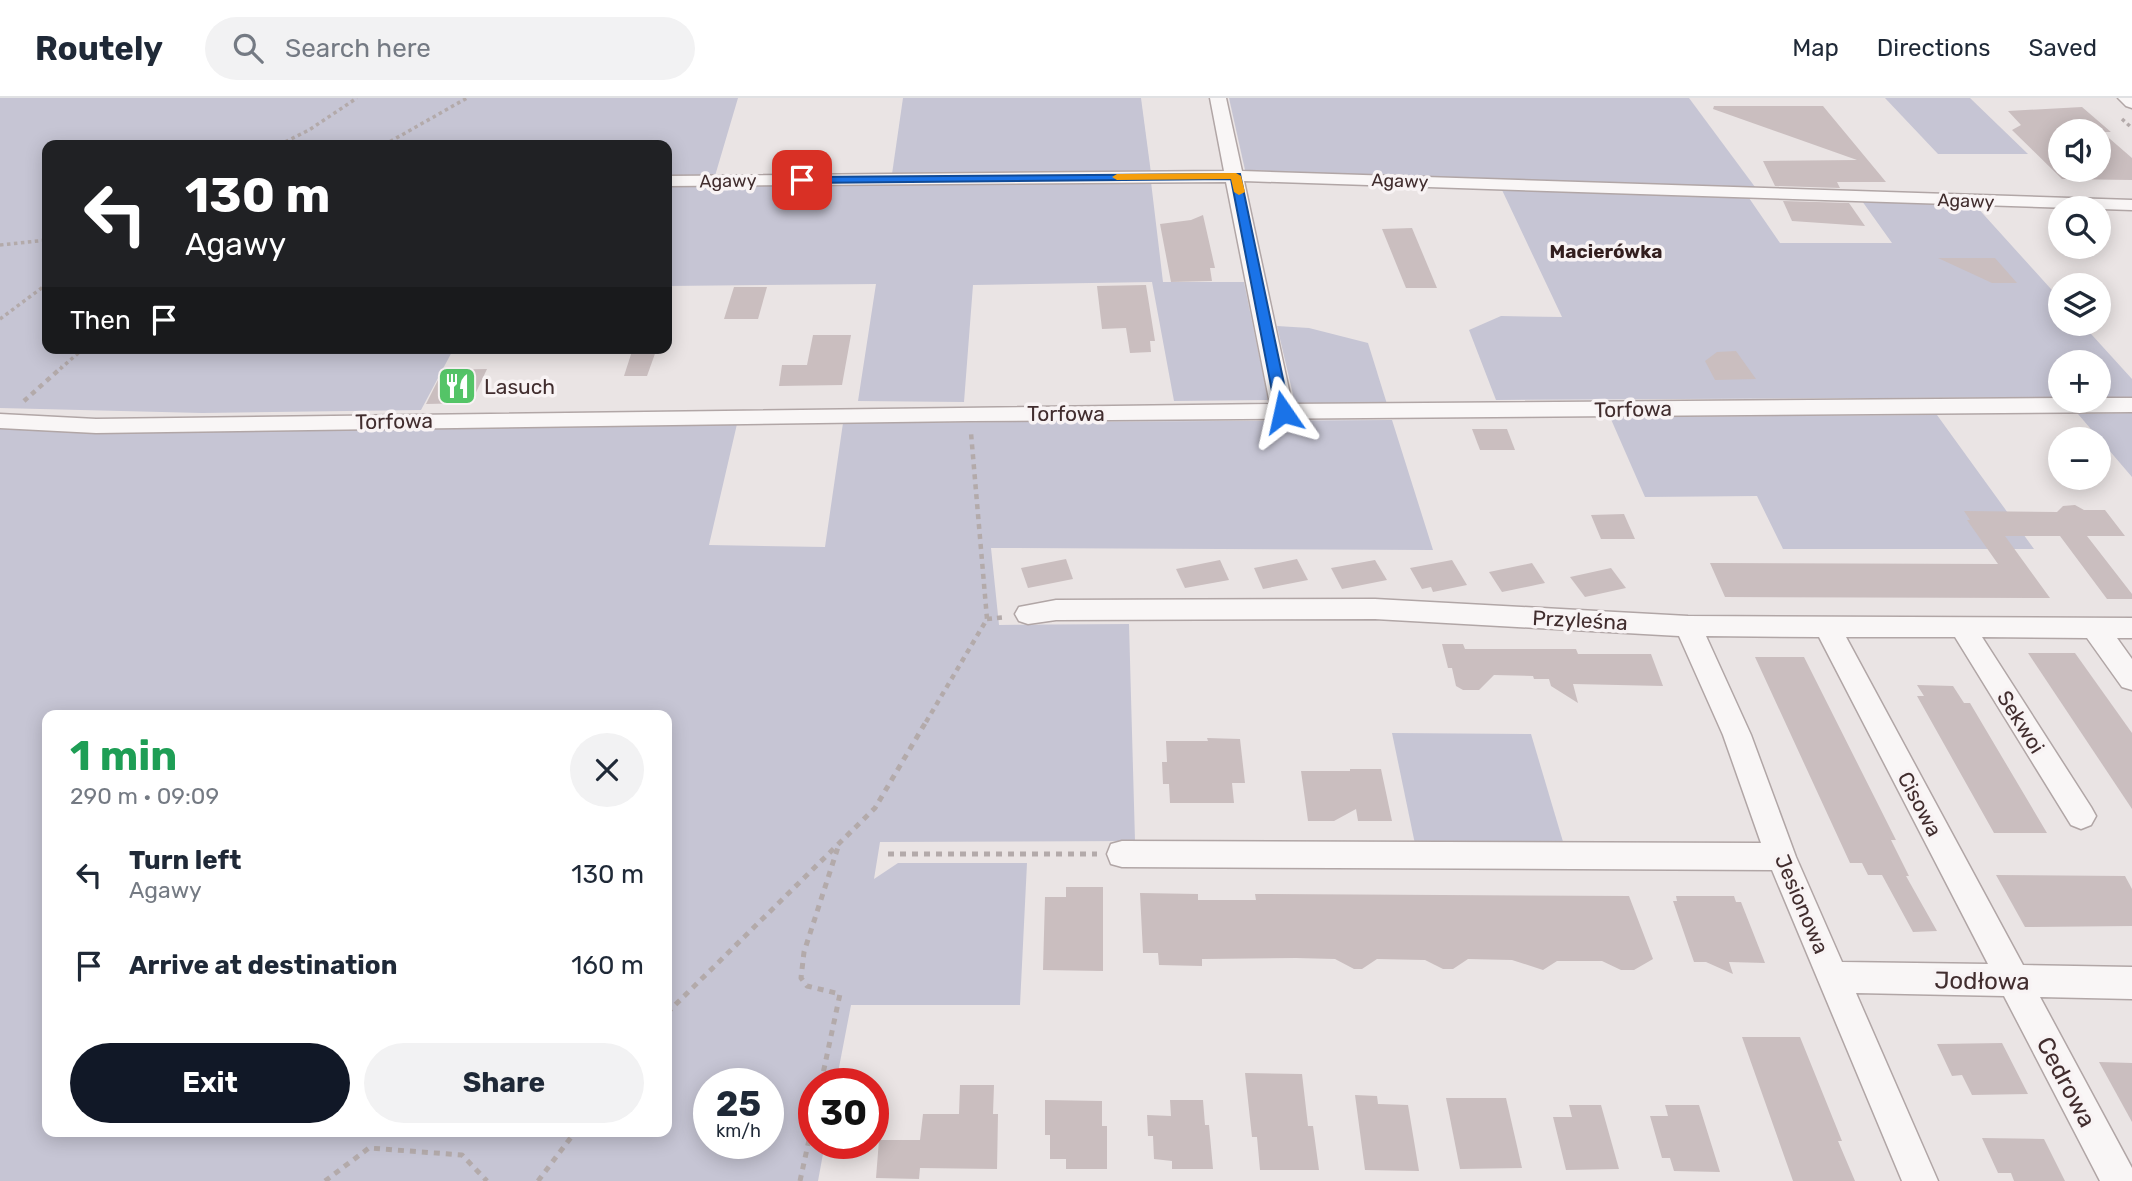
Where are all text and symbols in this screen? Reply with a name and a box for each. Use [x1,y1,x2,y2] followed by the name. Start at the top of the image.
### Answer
[205,17,695,80] search box
[35,29,163,68] text: Routely
[229,29,267,67] icon: search
[285,33,431,64] text: Search here
[1792,34,1839,62] text: Map
[1877,34,1990,62] text: Directions
[2028,34,2097,62] text: Saved
[2048,119,2111,490] map controls
[2048,119,2111,182] button: sound
[772,150,832,210] pin
[783,161,821,199] icon: arrive
[185,166,330,224] text: 130 m
[70,168,161,259] icon: left
[1371,169,1429,193] street label: Agawy
[699,170,757,192] street label: Agawy
[1937,189,1995,213] street label: Agawy
[2048,196,2111,259] button: search
[185,225,286,263] text: Agawy
[1550,240,1662,263] district label: Macierówka
[2048,273,2111,336] button: layers
[145,301,183,339] icon: arrive
[70,305,131,336] text: Then
[2048,350,2111,413] button: +
[436,365,478,407] restaurant icon: Lasuch
[484,374,555,399] place label: Lasuch
[1246,375,1320,449] position arrow
[1594,396,1672,422] street label: Torfowa
[1027,401,1105,426] street label: Torfowa
[355,408,433,434] street label: Torfowa
[2048,427,2111,490] button: −
[1532,605,1628,635] street label: Przyleśna
[1992,686,2050,758] street label: Sekwoi
[70,731,177,781] text: 1 min
[570,733,644,807] button: close
[1893,767,1947,841] street label: Cisowa
[70,782,219,810] text: 290 m · 09:09
[129,845,241,876] text: Turn left
[1770,851,1834,957] street label: Jesionowa
[70,856,108,894] icon: left
[571,859,644,890] text: 130 m
[129,876,202,904] text: Agawy
[70,947,108,985] icon: arrive
[129,950,397,981] text: Arrive at destination
[571,950,644,981] text: 160 m
[1934,966,2030,996] street label: Jodłowa
[2031,1032,2101,1132] street label: Cedrowa
[70,1043,350,1123] button: Exit
[364,1043,644,1123] button: Share
[798,1068,889,1159] speed limit sign: 30
[716,1083,761,1125] text: 25
[716,1120,761,1142] text: km/h

